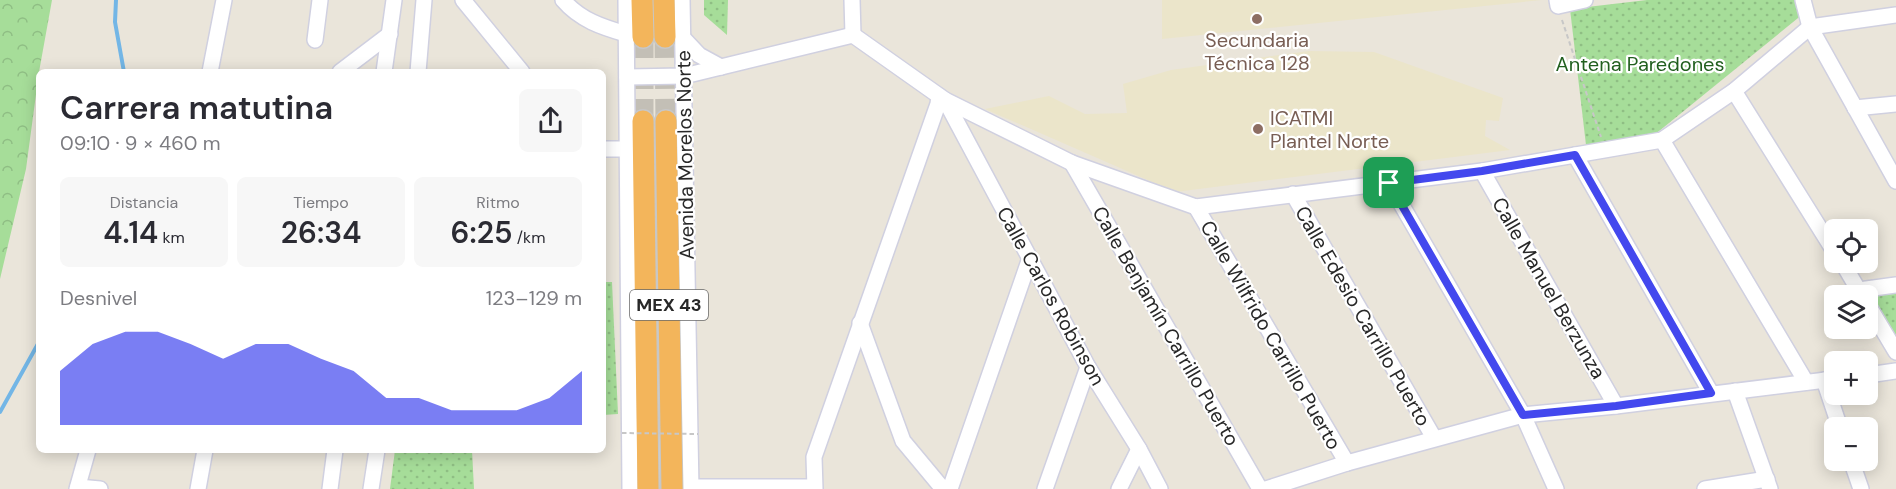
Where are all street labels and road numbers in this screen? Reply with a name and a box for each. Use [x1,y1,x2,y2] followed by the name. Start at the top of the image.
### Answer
[670,50,700,260] street label: Avenida Morelos Norte
[1486,192,1612,384] street label: Calle Manuel Berzunza
[1087,201,1245,451] street label: Calle Benjamín Carrillo Puerto
[1289,201,1437,431] street label: Calle Edesio Carrillo Puerto
[991,202,1111,390] street label: Calle Carlos Robinson
[1195,216,1347,454] street label: Calle Wilfrido Carrillo Puerto
[630,290,708,320] road number: MEX 43

